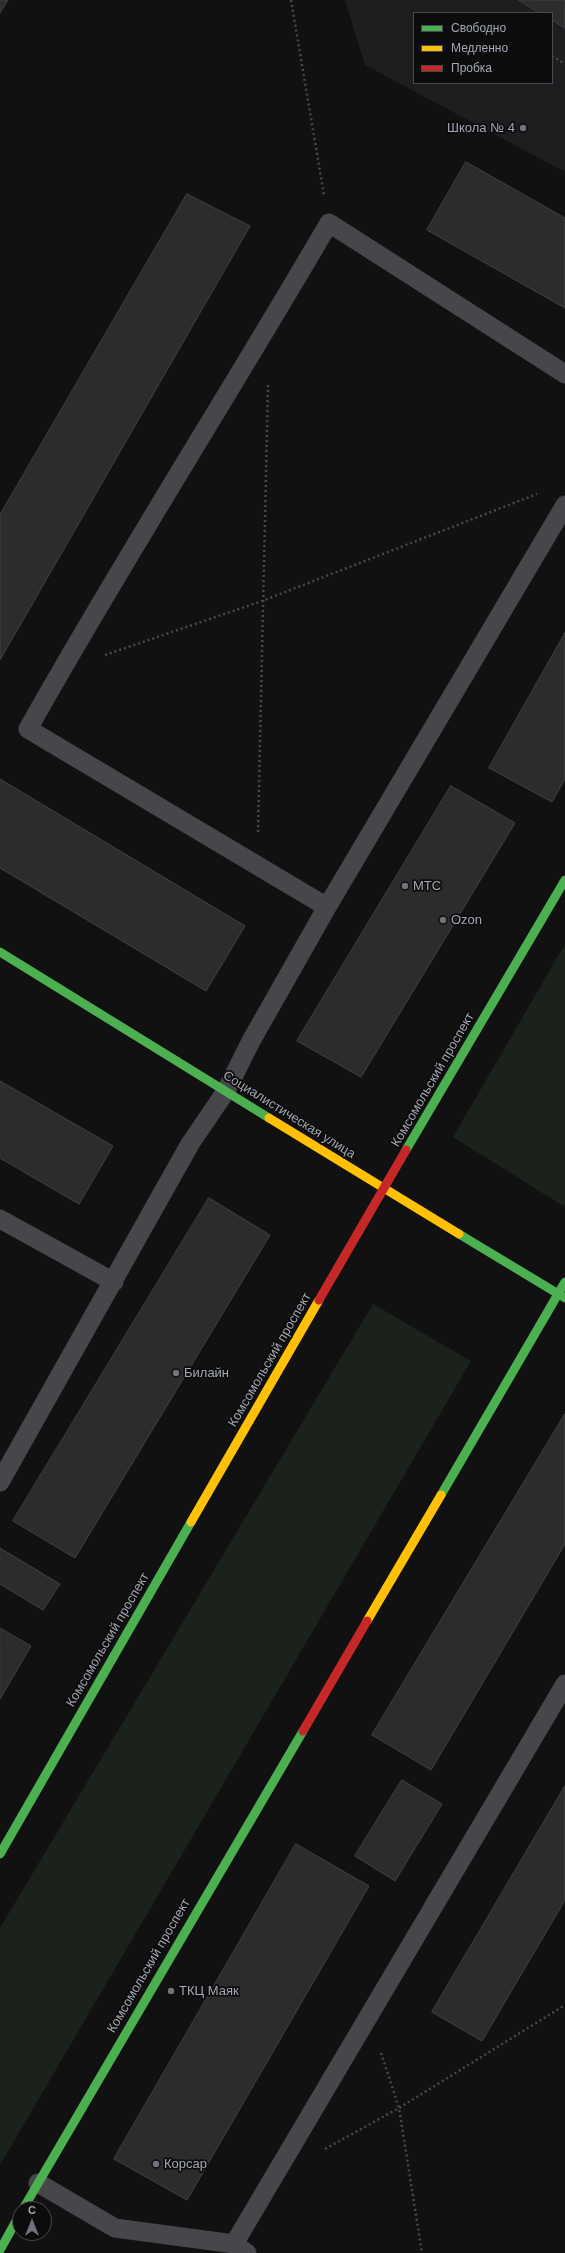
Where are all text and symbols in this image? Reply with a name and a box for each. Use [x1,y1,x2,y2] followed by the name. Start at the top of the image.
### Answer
[413,12,553,84] legend
[451,21,506,35] text: Свободно
[451,41,508,55] text: Медленно
[451,61,492,75] text: Пробка
[447,120,515,136] place label: Школа № 4
[518,123,528,133] marker: Школа № 4
[413,878,441,894] place label: МТС
[400,881,410,891] marker: МТС
[451,912,482,928] place label: Ozon
[438,915,448,925] marker: Ozon
[388,1010,478,1150] street label: Комсомольский проспект
[220,1068,358,1162] street label: Социалистическая улица
[225,1290,315,1430] street label: Комсомольский проспект
[184,1365,229,1381] place label: Билайн
[171,1368,181,1378] marker: Билайн
[63,1570,153,1710] street label: Комсомольский проспект
[104,1896,194,2036] street label: Комсомольский проспект
[179,1983,239,1999] place label: ТКЦ Маяк
[166,1986,176,1996] marker: ТКЦ Маяк
[164,2156,207,2172] place label: Корсар
[151,2159,161,2169] marker: Корсар
[12,2201,52,2241] north arrow
[28,2204,36,2216] text: С

